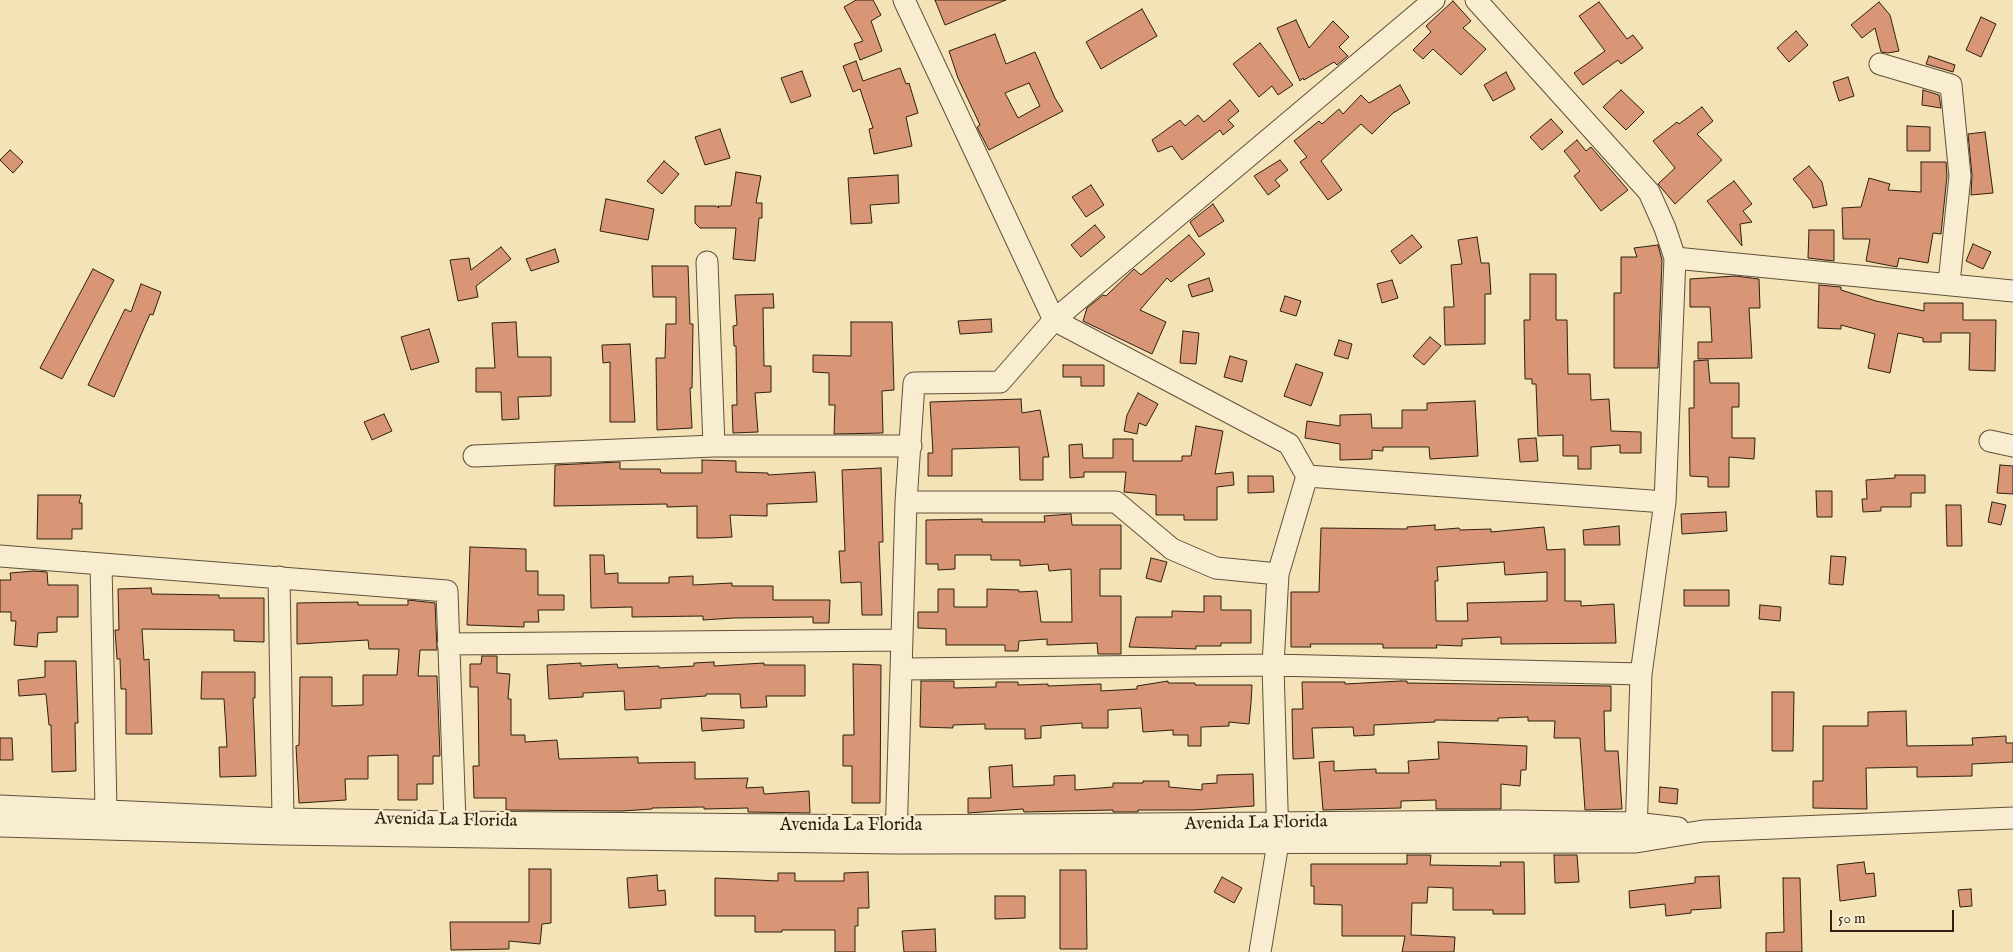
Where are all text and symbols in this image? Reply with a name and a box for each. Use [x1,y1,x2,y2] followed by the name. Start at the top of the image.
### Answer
[374,809,518,833] street label: Avenida La Florida
[1184,812,1328,836] street label: Avenida La Florida
[780,815,922,837] street label: Avenida La Florida
[1833,900,1957,932] scale bar
[1838,909,1866,928] text: 50 m

